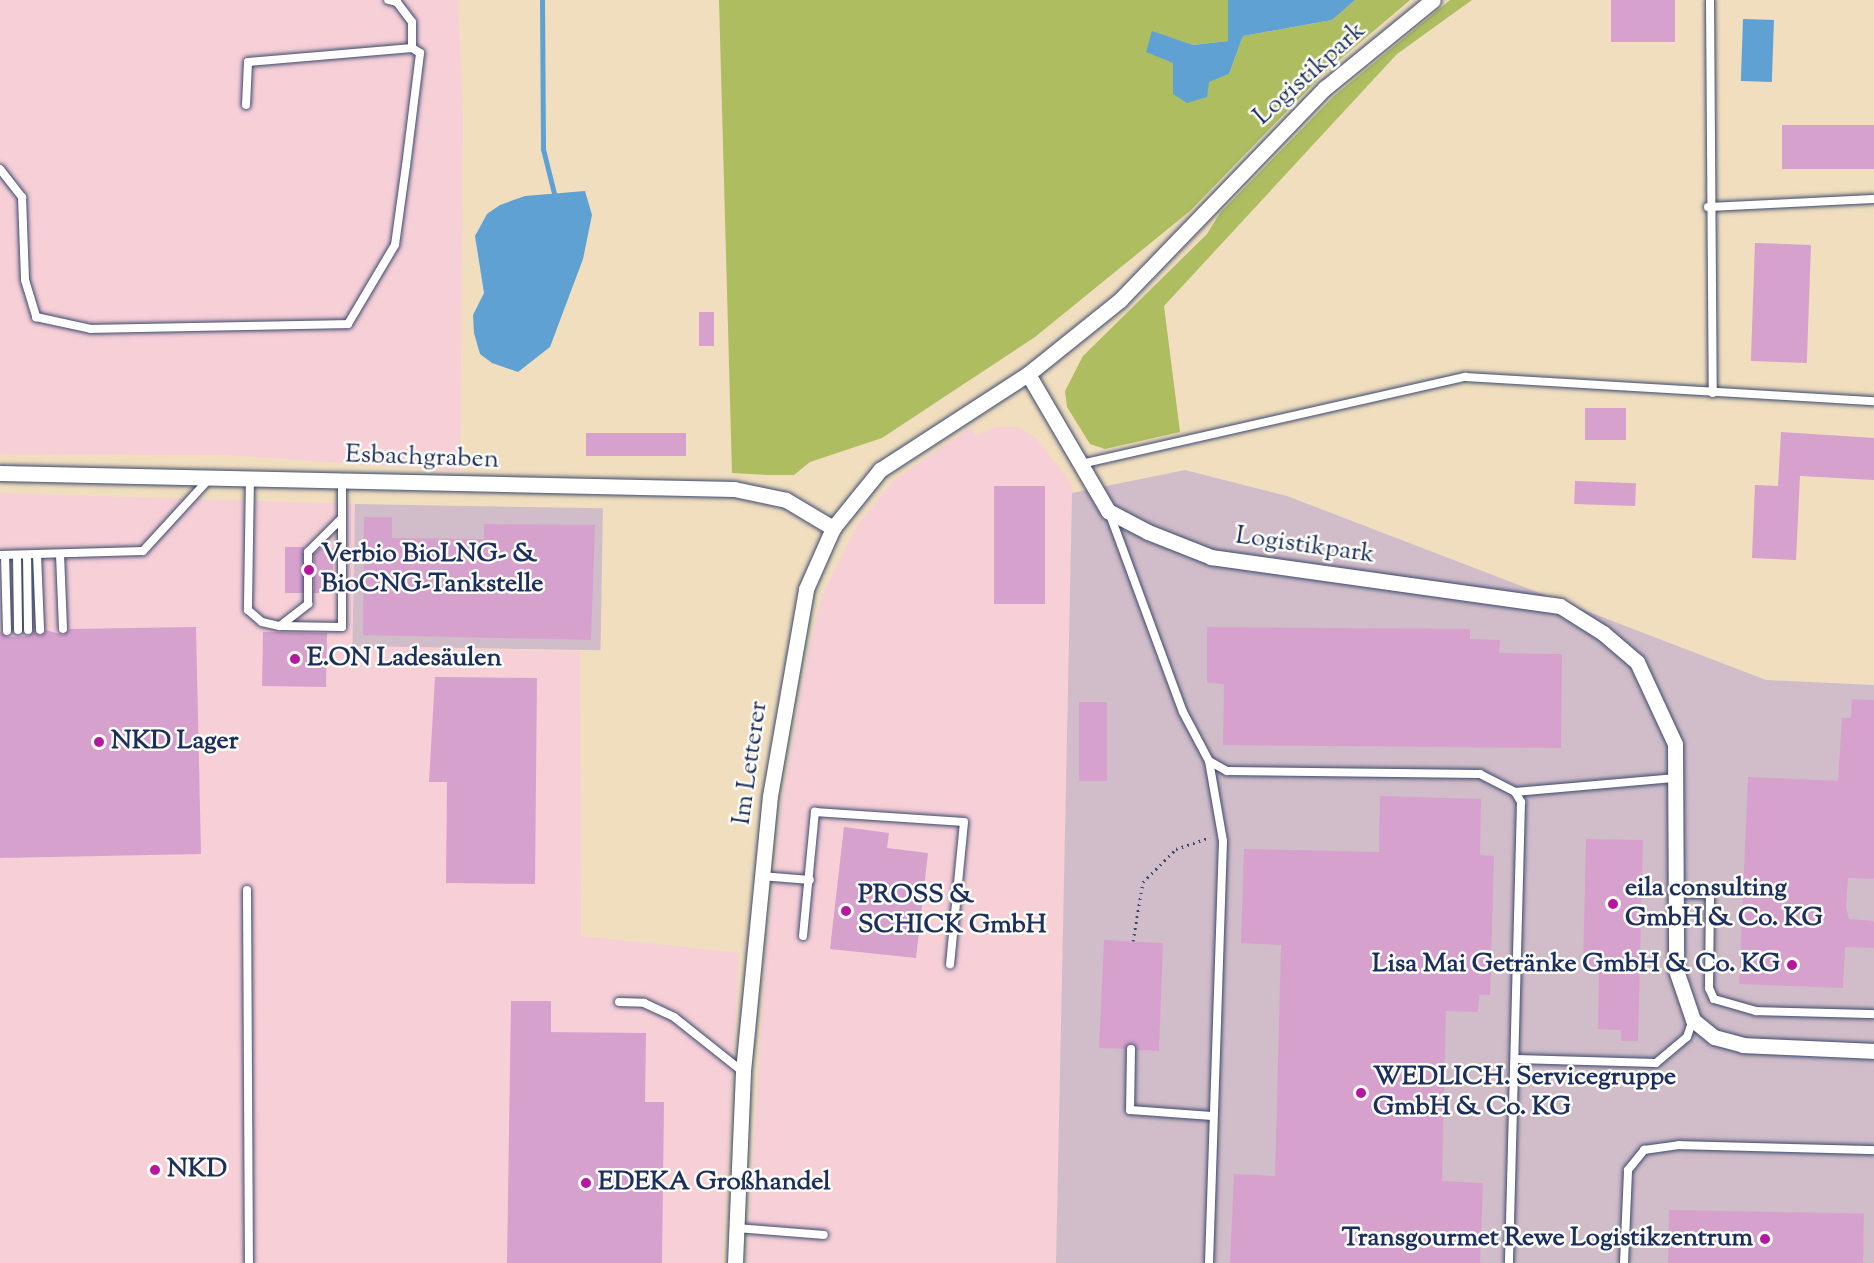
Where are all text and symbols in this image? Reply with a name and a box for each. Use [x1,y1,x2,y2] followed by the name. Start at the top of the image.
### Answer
[1247,15,1373,133] street label: Logistikpark
[345,440,499,476] street label: Esbachgraben
[1233,521,1377,571] street label: Logistikpark
[321,539,543,600] place label: Verbio BioLNG- & BioCNG-Tankstelle
[302,563,316,577] marker: Verbio BioLNG- & BioCNG-Tankstelle
[307,643,502,675] place label: E.ON Ladesäulen
[288,652,302,666] marker: E.ON Ladesäulen
[727,699,775,827] street label: Im Letterer
[111,726,238,758] place label: NKD Lager
[92,735,106,749] marker: NKD Lager
[1625,873,1823,934] place label: eila consulting GmbH & Co. KG
[858,880,1046,942] place label: PROSS & SCHICK GmbH
[1606,897,1620,911] marker: eila consulting GmbH & Co. KG
[839,904,853,918] marker: PROSS & SCHICK GmbH
[1372,949,1780,981] place label: Lisa Mai Getränke GmbH & Co. KG
[1785,958,1799,972] marker: Lisa Mai Getränke GmbH & Co. KG
[1373,1062,1676,1124] place label: WEDLICH. Servicegruppe GmbH & Co. KG
[1354,1086,1368,1100] marker: WEDLICH. Servicegruppe GmbH & Co. KG
[167,1154,227,1186] place label: NKD
[148,1163,162,1177] marker: NKD
[598,1167,830,1199] place label: EDEKA Großhandel
[579,1176,593,1190] marker: EDEKA Großhandel
[1342,1223,1753,1255] place label: Transgourmet Rewe Logistikzentrum
[1758,1232,1772,1246] marker: Transgourmet Rewe Logistikzentrum

